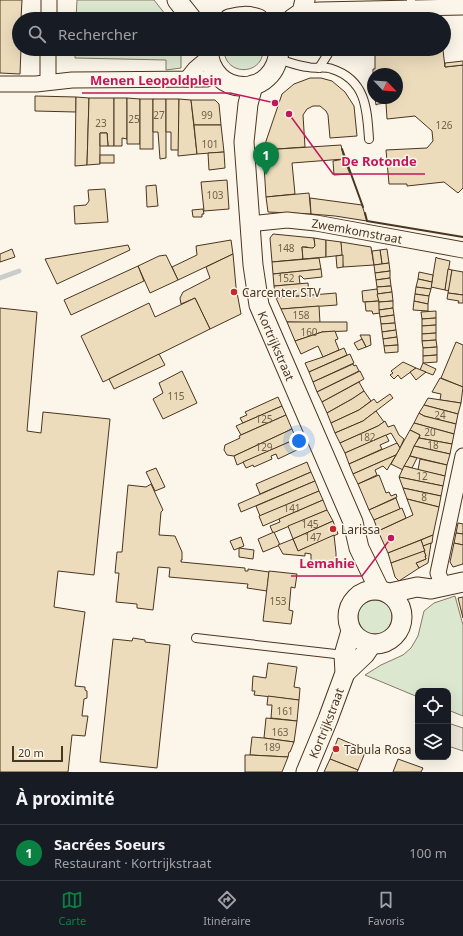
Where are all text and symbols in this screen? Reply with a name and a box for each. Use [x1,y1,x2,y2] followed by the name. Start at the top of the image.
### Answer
[12,12,451,56] search box
[26,23,48,45] icon: search
[58,24,138,44] text: Rechercher
[82,68,230,93] callout: Menen Leopoldplein
[367,68,403,104] north arrow
[90,71,222,89] text: Menen Leopoldplein
[153,108,165,122] house number: 27
[201,108,213,122] house number: 99
[128,112,140,126] house number: 25
[95,116,107,130] house number: 23
[435,118,453,132] house number: 126
[201,137,219,151] house number: 101
[253,142,279,175] pin: 1
[333,149,425,174] callout: De Rotonde
[341,152,417,170] text: De Rotonde
[206,188,224,202] house number: 103
[311,214,404,247] street label: Zwemkomstraat
[277,241,295,255] house number: 148
[277,271,295,285] house number: 152
[242,284,321,301] place label: Carcenter STV
[229,287,239,297] marker: Carcenter STV
[254,308,299,384] street label: Kortrijkstraat
[292,308,310,322] house number: 158
[300,325,318,339] house number: 160
[167,389,185,403] house number: 115
[434,408,446,422] house number: 24
[255,412,273,426] house number: 125
[424,425,436,439] house number: 20
[358,430,376,444] house number: 182
[289,431,309,451] your location
[427,438,439,452] house number: 18
[255,440,273,454] house number: 129
[416,469,428,483] house number: 12
[421,490,427,504] house number: 8
[283,501,301,515] house number: 141
[301,517,319,531] house number: 145
[341,521,380,538] place label: Larissa
[328,524,338,534] marker: Larissa
[304,530,322,544] house number: 147
[291,551,362,576] callout: Lemahie
[299,554,355,572] text: Lemahie
[269,594,287,608] house number: 153
[304,685,348,761] street label: Kortrijkstraat
[415,688,451,760] map controls
[415,688,451,724] button: locate
[276,704,294,718] house number: 161
[415,724,451,760] button: layers
[271,725,289,739] house number: 163
[263,740,281,754] house number: 189
[344,741,411,758] place label: Tabula Rosa
[12,744,63,763] scale bar
[331,744,341,754] marker: Tabula Rosa
[18,745,44,760] text: 20 m
[16,787,115,810] text: À proximité
[54,834,165,854] text: Sacrées Soeurs
[25,844,33,862] text: 1
[409,844,447,862] text: 100 m
[54,854,211,872] text: Restaurant · Kortrijkstraat
[58,889,86,928] tab: Carte
[203,889,251,928] tab: Itinéraire
[368,889,404,928] tab: Favoris

